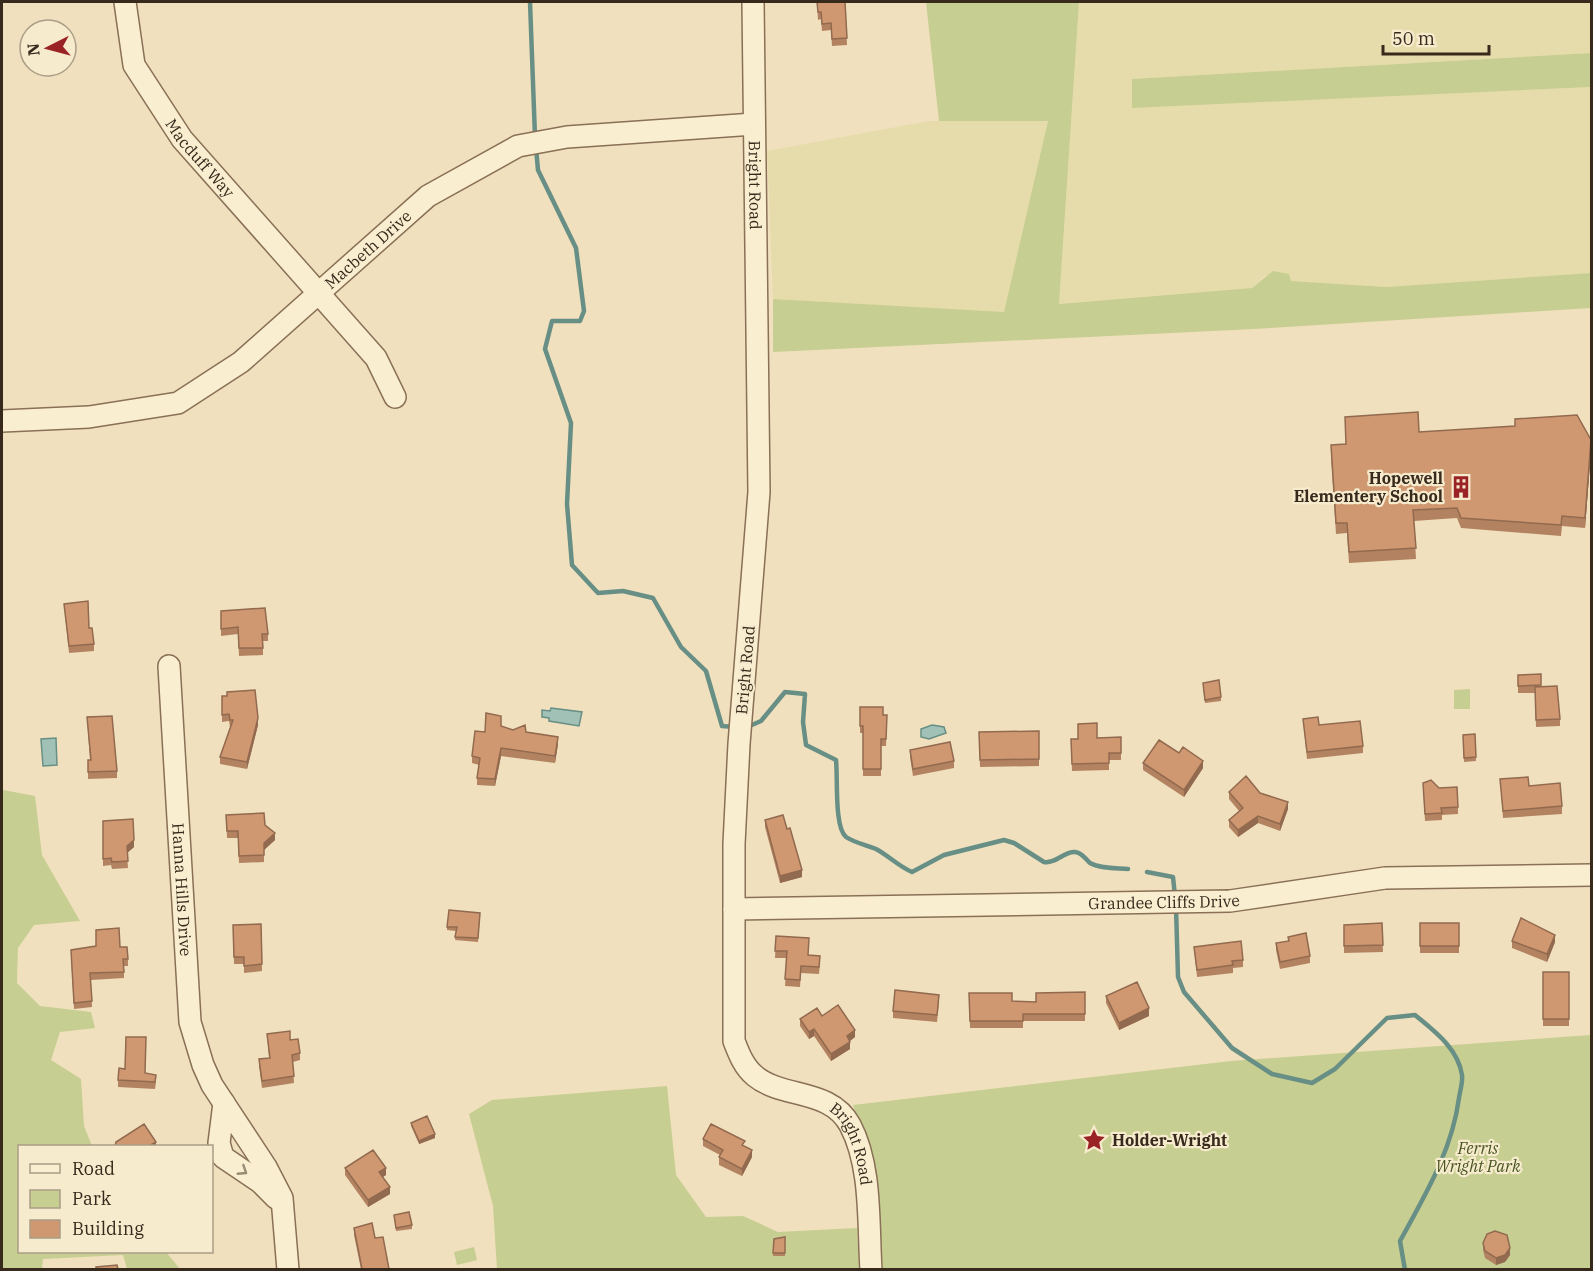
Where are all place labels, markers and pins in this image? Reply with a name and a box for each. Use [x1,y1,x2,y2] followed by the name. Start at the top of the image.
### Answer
[1294,468,1443,506] place label: Hopewell Elementery School
[1448,474,1474,500] building icon: Hopewell Elementery School
[1081,1127,1107,1153] place icon: Holder-Wright
[1112,1130,1227,1150] place label: Holder-Wright

